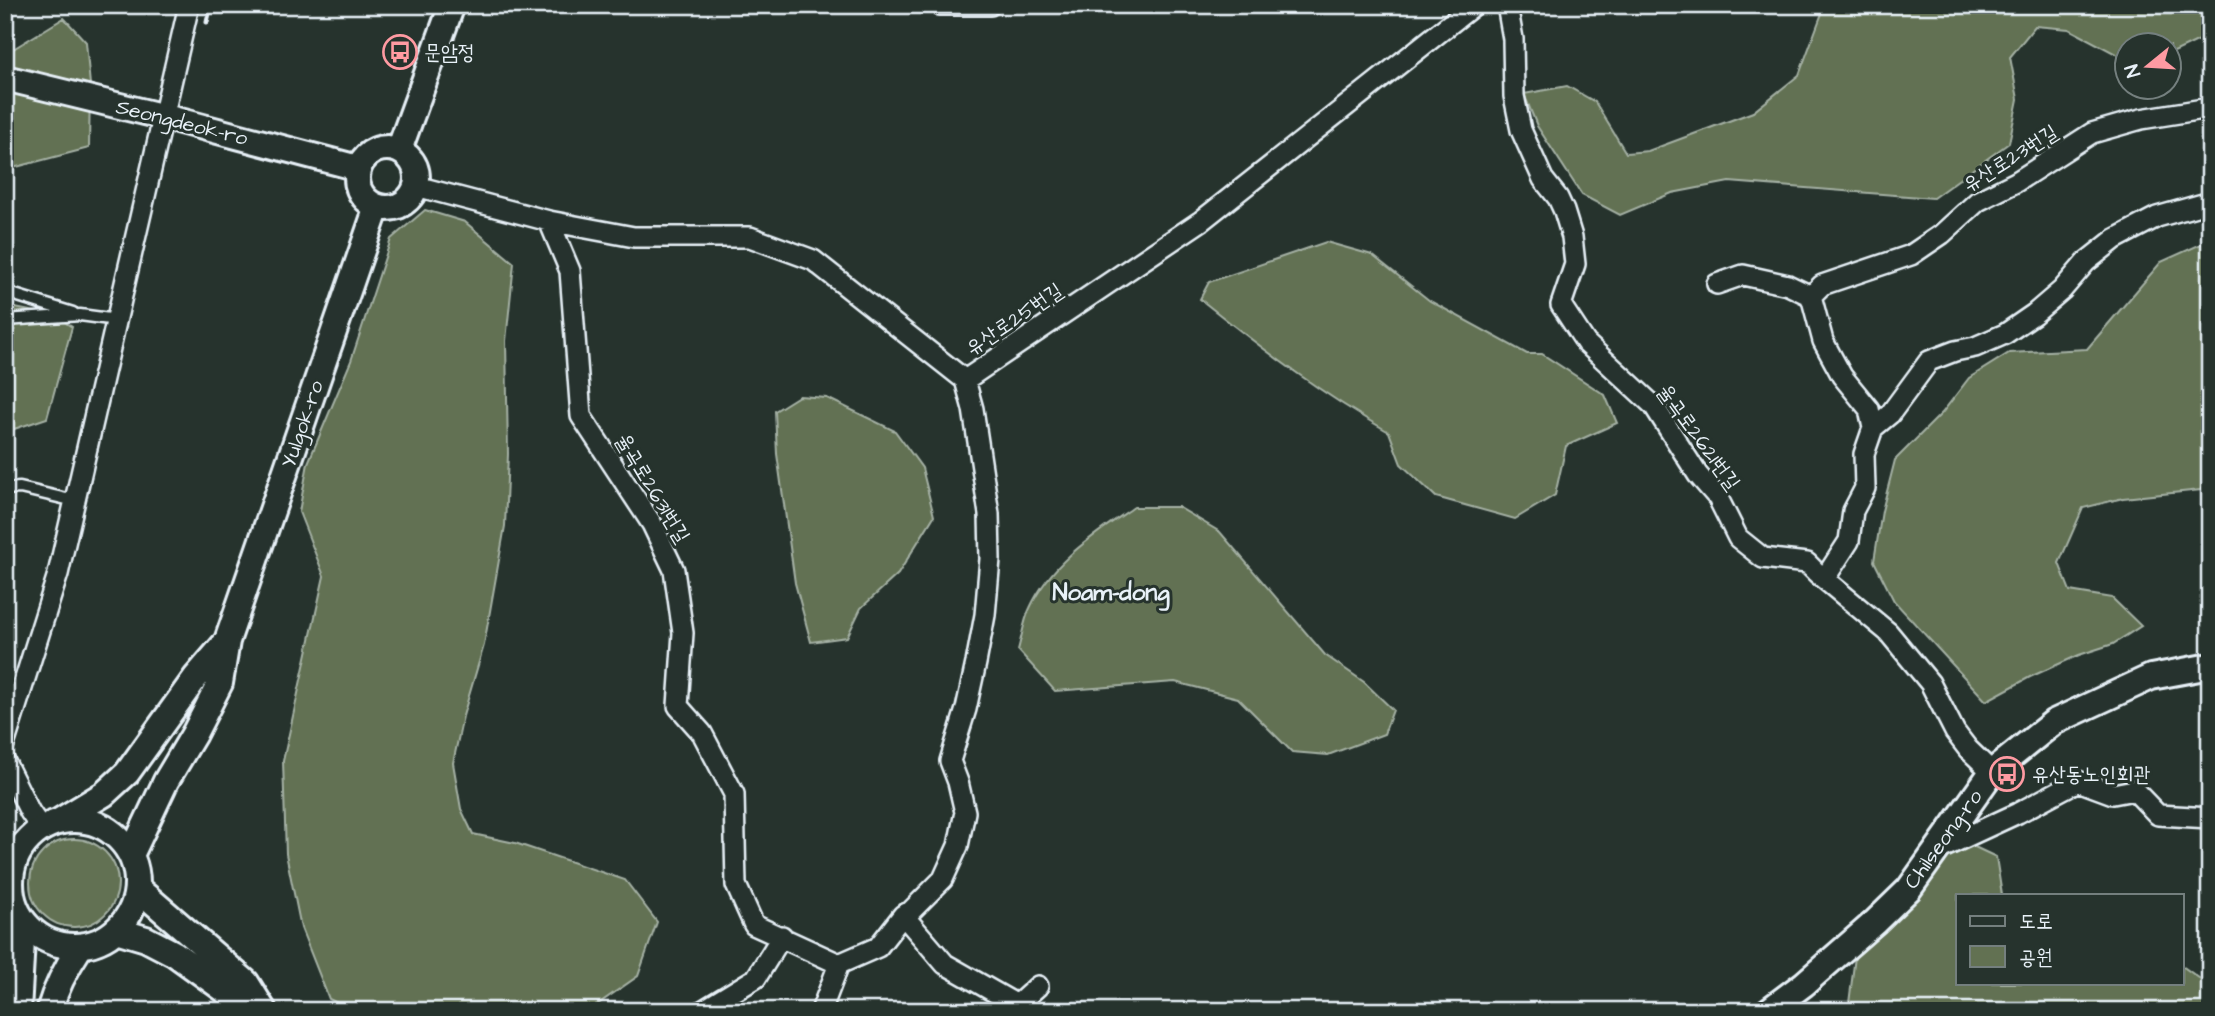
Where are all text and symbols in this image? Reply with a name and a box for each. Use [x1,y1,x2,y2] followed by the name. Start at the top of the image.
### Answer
[2114,32,2184,102] north arrow
[381,33,419,71] bus stop icon: 문암정
[424,38,475,67] place label: 문암정
[2119,61,2148,81] text: N
[113,92,251,155] street label: Seongdeok-ro
[1957,118,2063,199] street label: 유산로23번길
[960,276,1069,363] street label: 유산로25번길
[274,376,333,472] street label: Yulgok-ro
[1650,378,1747,496] street label: 율곡로2621번길
[608,428,697,549] street label: 율곡로2631번길
[1052,576,1170,611] district label: Noam-dong
[1988,755,2026,793] bus stop icon: 유산동노인회관
[2032,760,2150,789] place label: 유산동노인회관
[1897,783,1991,896] street label: Chilseong-ro
[1956,894,2184,984] legend
[2019,907,2053,936] text: 도로
[2019,943,2053,972] text: 공원

